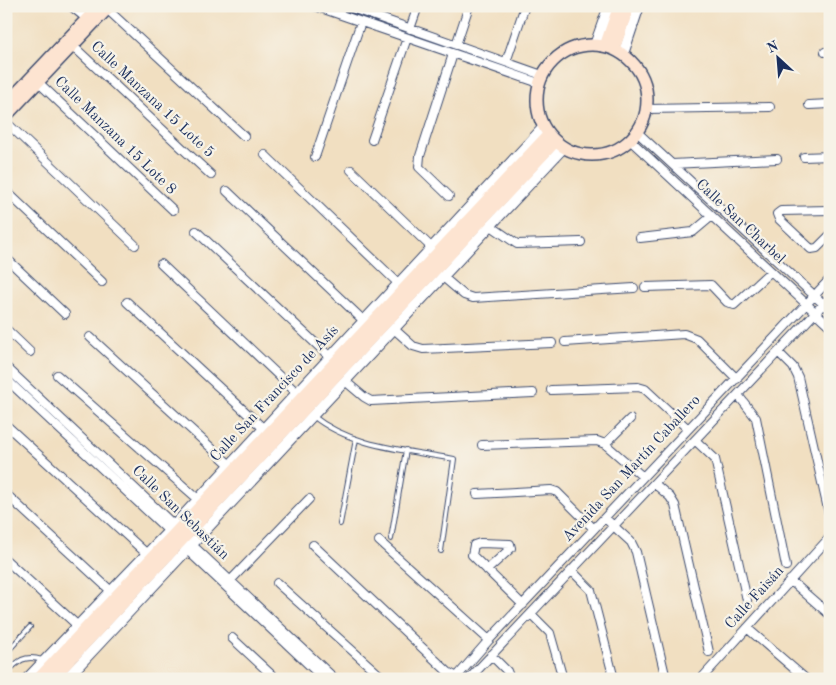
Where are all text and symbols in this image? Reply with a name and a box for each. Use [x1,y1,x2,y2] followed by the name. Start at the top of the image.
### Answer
[754,32,804,82] north arrow
[765,38,781,56] text: N
[87,39,217,161] street label: Calle Manzana 15 Lote 5
[51,74,179,198] street label: Calle Manzana 15 Lote 8
[692,177,788,267] street label: Calle San Charbel
[208,323,342,465] street label: Calle San Francisco de Asís
[560,393,704,545] street label: Avenida San Martín Caballero
[129,463,231,563] street label: Calle San Sebastián
[723,564,787,632] street label: Calle Faisán

